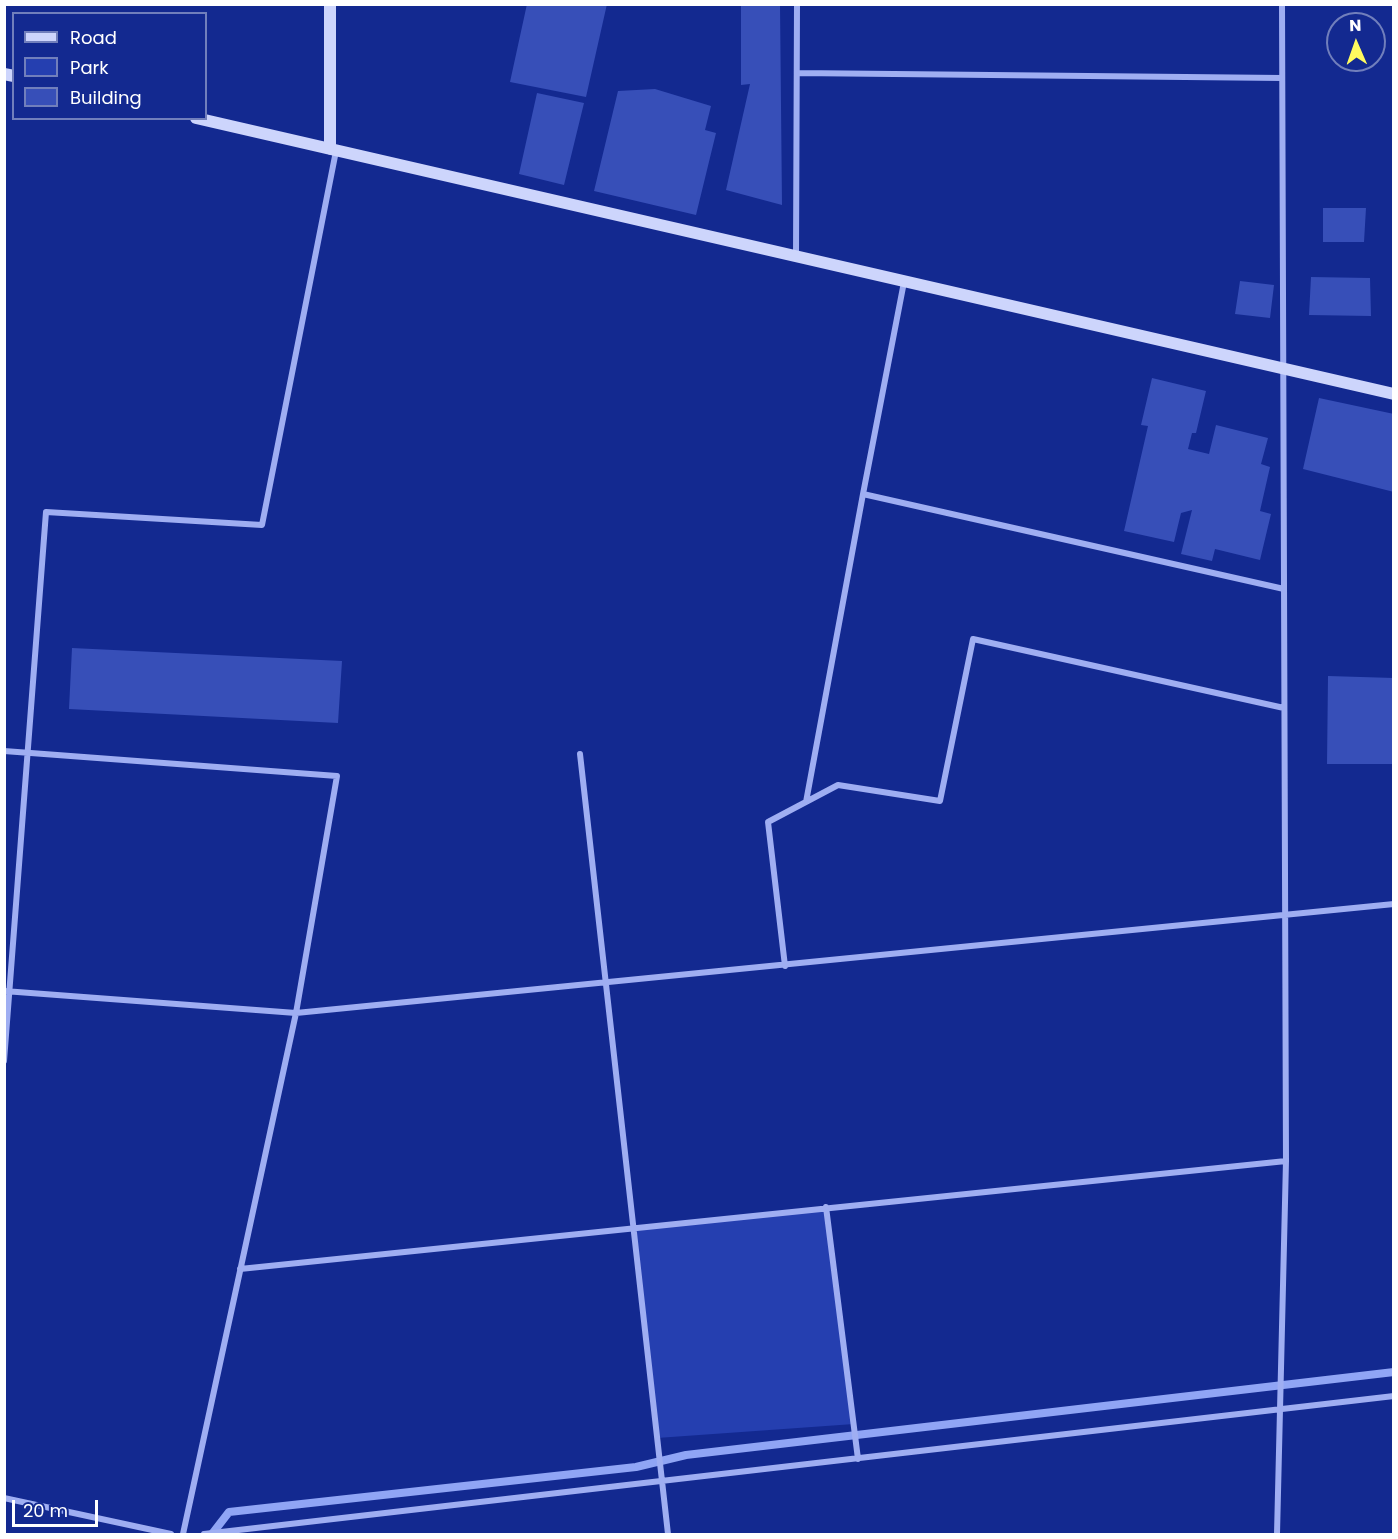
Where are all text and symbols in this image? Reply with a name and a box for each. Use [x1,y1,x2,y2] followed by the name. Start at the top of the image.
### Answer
[12,12,207,120] legend
[1326,12,1386,72] north arrow
[1349,14,1362,37] text: N
[70,25,117,50] text: Road
[70,55,109,80] text: Park
[70,85,142,110] text: Building
[15,1488,100,1526] scale bar
[23,1498,68,1523] text: 20 m

